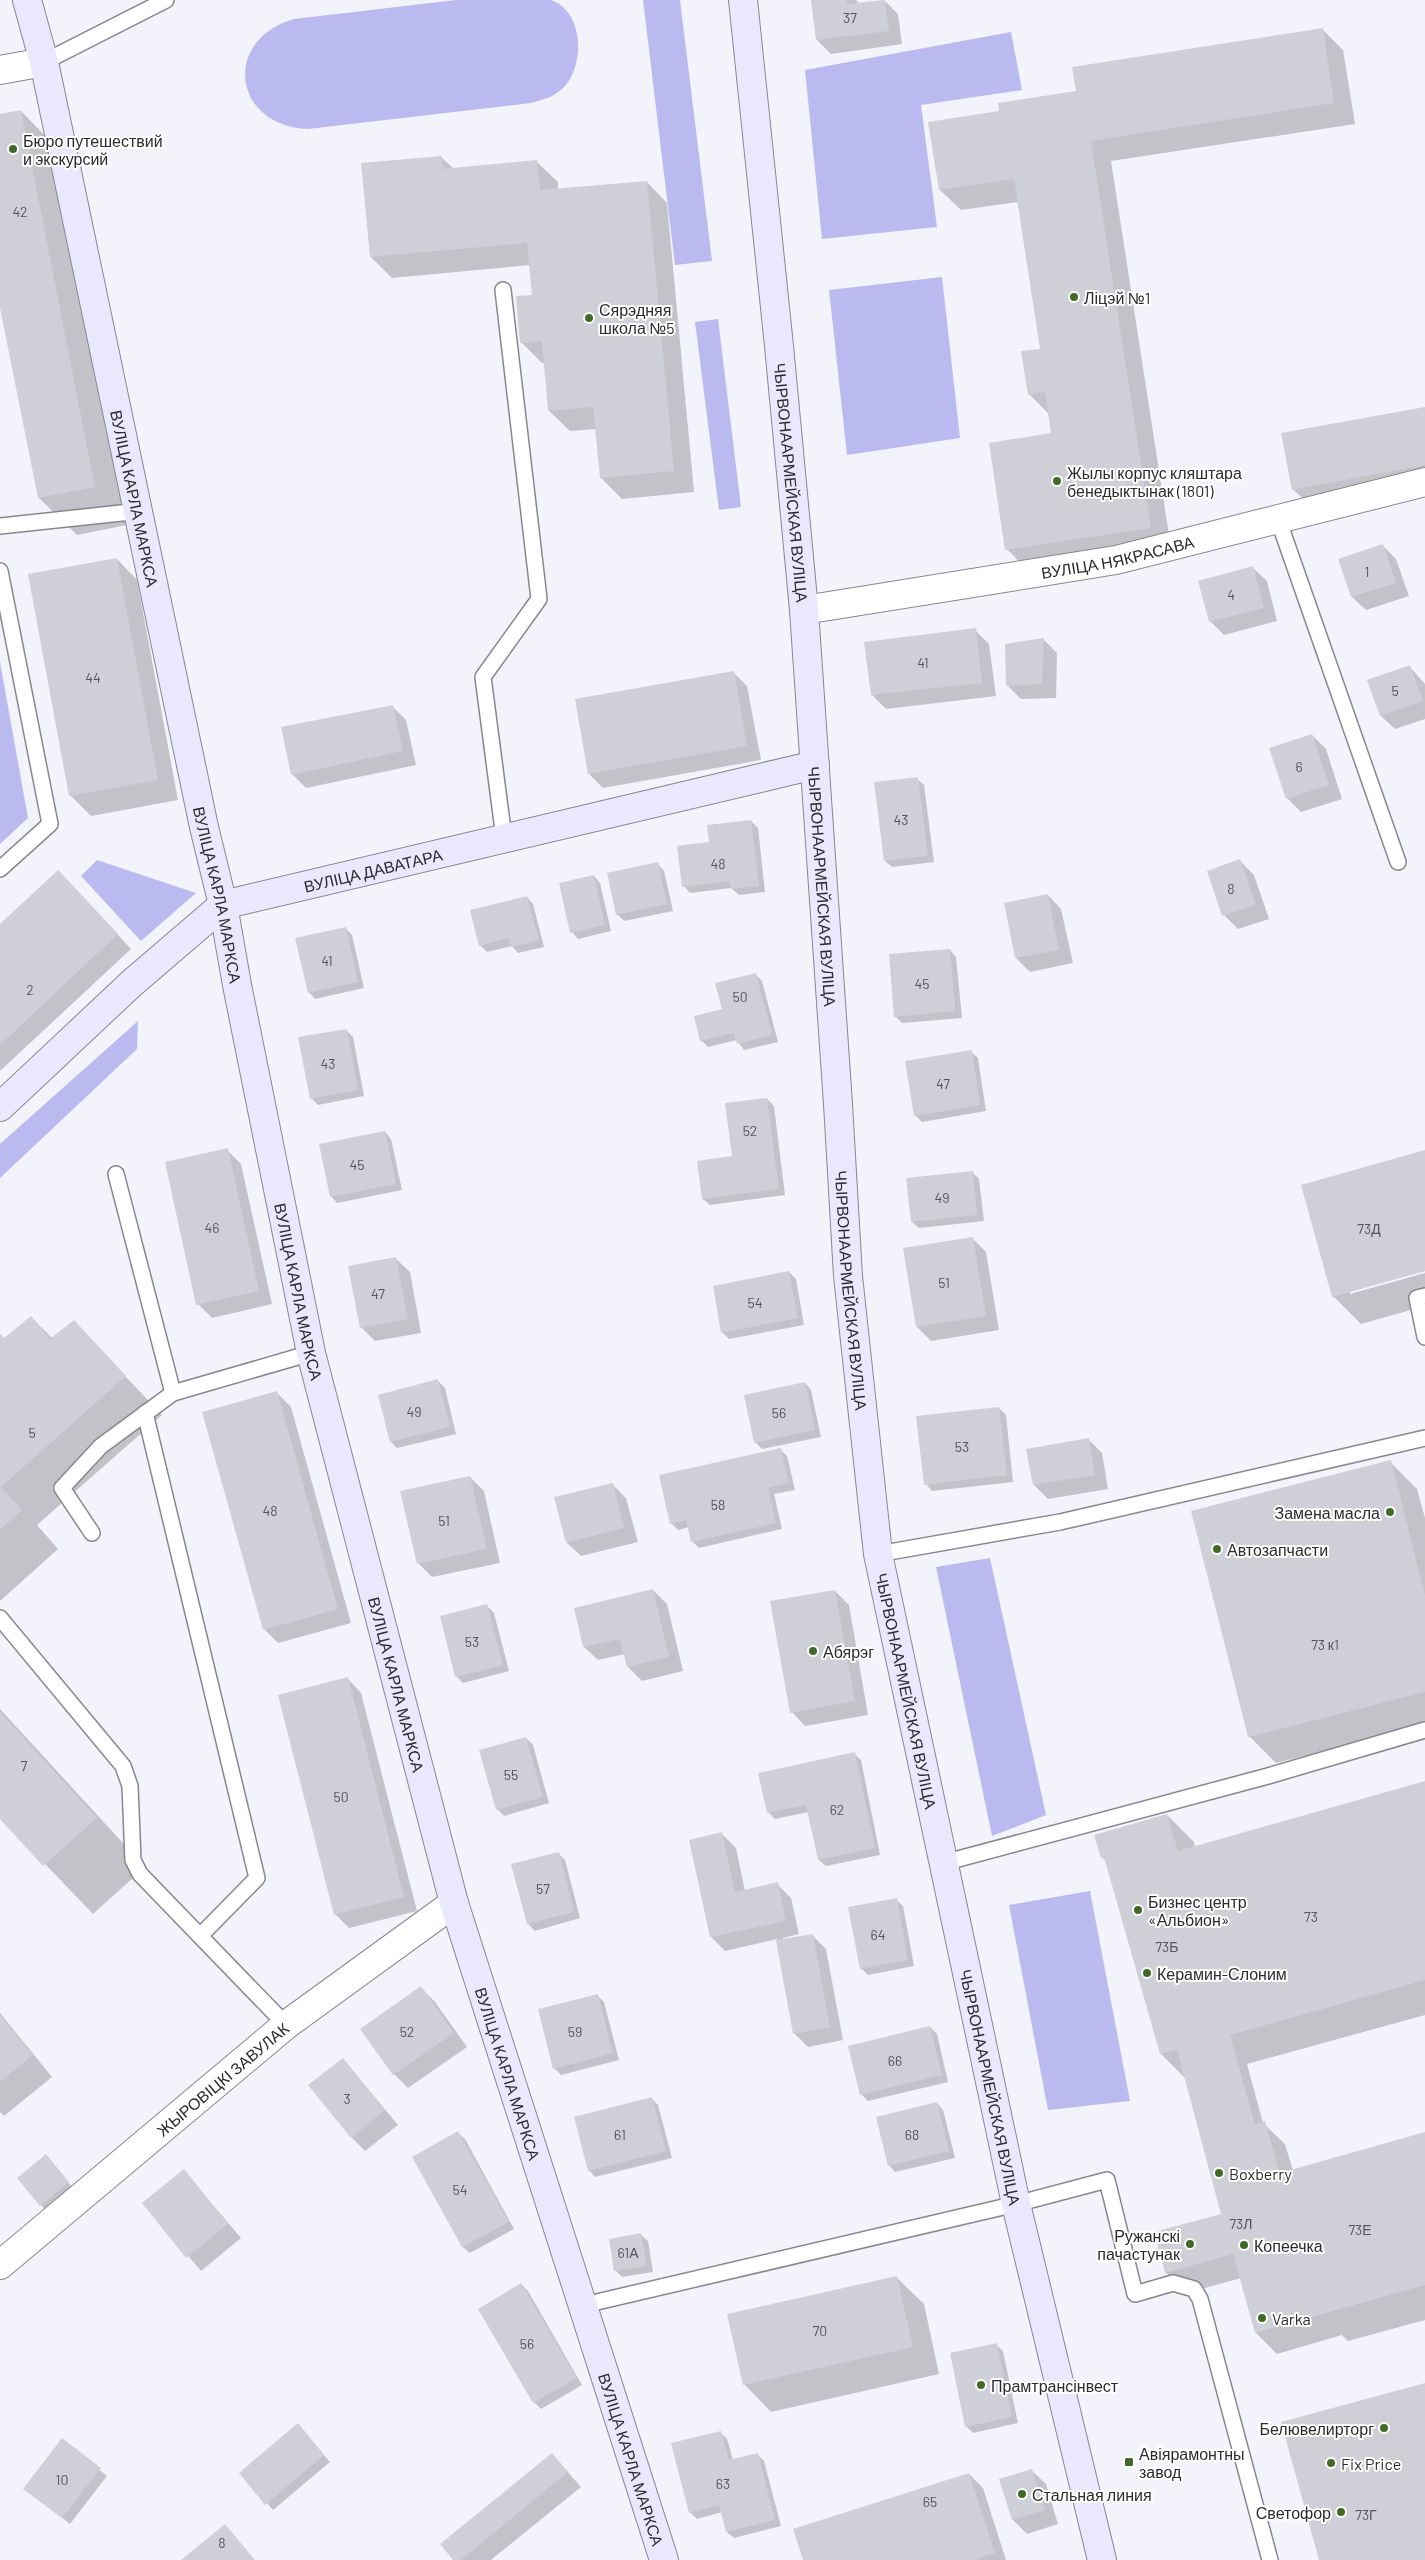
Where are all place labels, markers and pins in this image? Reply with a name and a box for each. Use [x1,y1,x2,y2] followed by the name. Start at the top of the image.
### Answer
[23,131,163,168] place label: Бюро путешествий и экскурсий
[7,143,19,155] marker: Бюро путешествий и экскурсий
[1084,288,1150,307] place label: Ліцэй №1
[1068,291,1080,303] marker: Ліцэй №1
[599,300,674,337] place label: Сярэдняя школа №5
[583,312,595,324] marker: Сярэдняя школа №5
[1067,463,1242,500] place label: Жылы корпус кляштара бенедыктынак (1801)
[1051,475,1063,487] marker: Жылы корпус кляштара бенедыктынак (1801)
[1274,1503,1380,1522] place label: Замена масла
[1384,1506,1396,1518] marker: Замена масла
[1227,1540,1328,1559] place label: Автозапчасти
[1211,1543,1223,1555] marker: Автозапчасти
[823,1642,874,1661] place label: Абярэг
[807,1645,819,1657] marker: Абярэг
[1148,1892,1247,1929] place label: Бизнес центр «Альбион»
[1132,1904,1144,1916] marker: Бизнес центр «Альбион»
[1157,1964,1287,1983] place label: Керамин-Слоним
[1141,1967,1153,1979] marker: Керамин-Слоним
[1229,2164,1292,2183] place label: Boxberry
[1213,2167,1225,2179] marker: Boxberry
[1097,2226,1181,2263] place label: Ружанскі пачастунак
[1254,2236,1323,2255] place label: Копеечка
[1184,2238,1196,2250] marker: Ружанскі пачастунак
[1238,2239,1250,2251] marker: Копеечка
[1272,2309,1311,2328] place label: Varka
[1256,2312,1268,2324] marker: Varka
[991,2376,1119,2395] place label: Прамтрансінвест
[975,2379,987,2391] marker: Прамтрансінвест
[1260,2419,1374,2438] place label: Белювелирторг
[1378,2422,1390,2434] marker: Белювелирторг
[1139,2444,1245,2481] place label: Авіярамонтны завод
[1341,2454,1401,2473] place label: Fix Price
[1123,2456,1135,2468] marker: Авіярамонтны завод
[1325,2457,1337,2469] marker: Fix Price
[1032,2485,1152,2504] place label: Стальная линия
[1016,2488,1028,2500] marker: Стальная линия
[1256,2503,1331,2522] place label: Светофор
[1335,2506,1347,2518] marker: Светофор

